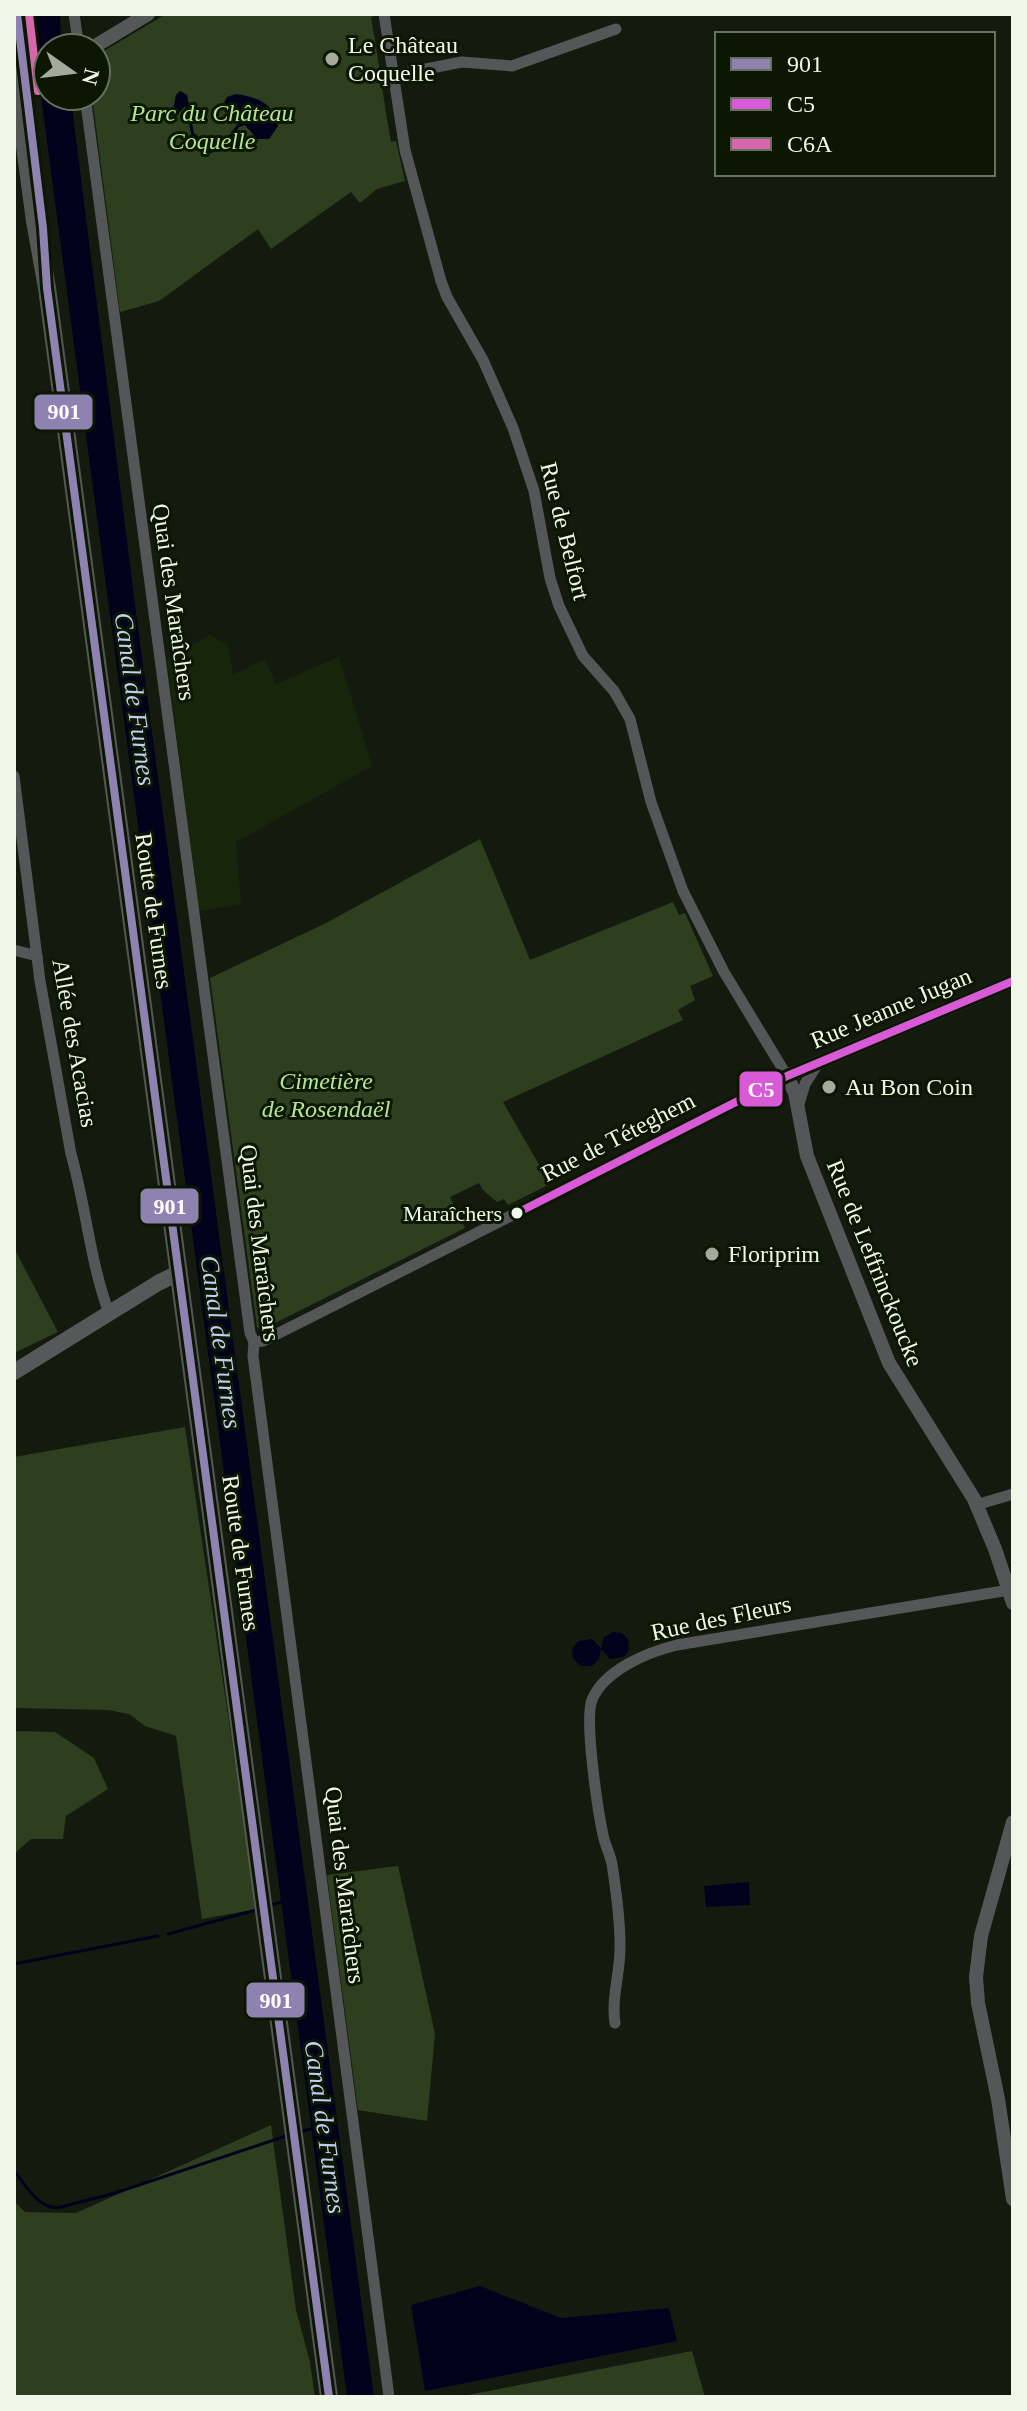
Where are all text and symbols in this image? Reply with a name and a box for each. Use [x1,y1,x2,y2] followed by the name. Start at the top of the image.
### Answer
[32,32,112,112] north arrow
[348,32,458,86] place label: Le Château Coquelle
[715,32,995,176] legend
[323,50,341,68] marker: Le Château Coquelle
[787,51,823,77] text: 901
[77,66,105,88] text: N
[787,91,815,117] text: C5
[129,100,294,154] park label: Parc du Château Coquelle
[787,131,833,157] text: C6A
[33,393,94,431] line badge: 901
[48,399,81,424] text: 901
[535,459,595,603] street label: Rue de Belfort
[147,502,201,702] street label: Quai des Maraîchers
[108,610,162,788] water label: Canal de Furnes
[130,831,178,991] street label: Route de Furnes
[47,957,103,1129] street label: Allée des Acacias
[807,962,975,1054] street label: Rue Jeanne Jugan
[262,1068,391,1122] park label: Cimetière de Rosendaël
[738,1070,784,1108] line badge: C5
[845,1074,973,1100] place label: Au Bon Coin
[748,1077,774,1102] text: C5
[820,1078,838,1096] marker: Au Bon Coin
[537,1087,699,1187] street label: Rue de Téteghem
[235,1143,285,1343] street label: Quai des Maraîchers
[822,1156,928,1370] street label: Rue de Leffrinckoucke
[139,1187,200,1225] line badge: 901
[154,1194,187,1219] text: 901
[403,1201,502,1226] place label: Maraîchers
[509,1205,525,1221] marker: Maraîchers
[728,1241,820,1267] place label: Floriprim
[703,1245,721,1263] marker: Floriprim
[194,1253,248,1431] water label: Canal de Furnes
[217,1473,265,1633] street label: Route de Furnes
[649,1590,793,1646] street label: Rue des Fleurs
[320,1785,370,1985] street label: Quai des Maraîchers
[245,1981,306,2019] line badge: 901
[260,1988,293,2013] text: 901
[298,2038,352,2216] water label: Canal de Furnes

